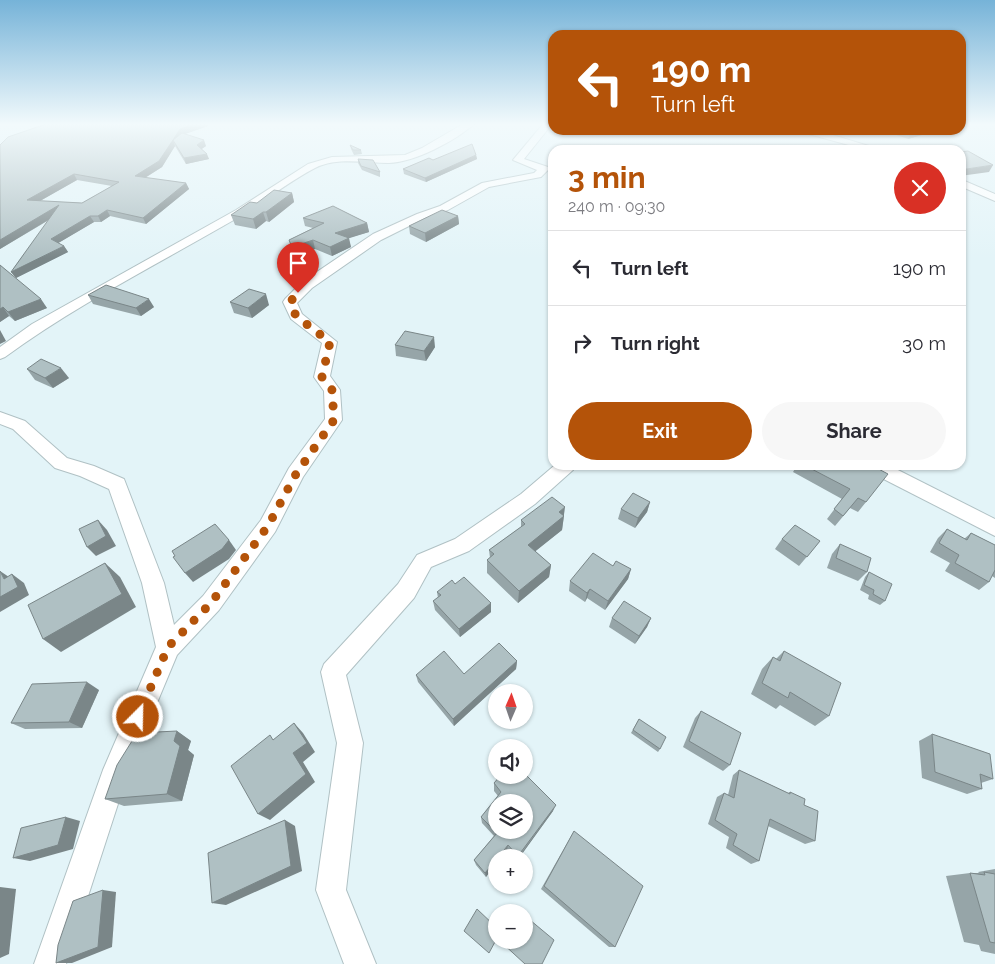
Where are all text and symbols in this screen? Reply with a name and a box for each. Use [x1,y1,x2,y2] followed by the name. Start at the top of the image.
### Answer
[651,49,751,90] text: 190 m
[568,50,633,115] icon: left
[651,91,735,117] text: Turn left
[568,160,646,195] text: 3 min
[894,162,946,214] button: close
[568,197,665,216] text: 240 m · 09:30
[277,242,319,293] pin
[284,249,312,277] icon: arrive
[568,254,596,282] icon: left
[611,257,688,279] text: Turn left
[893,257,946,279] text: 190 m
[568,329,596,357] icon: right
[611,332,700,354] text: Turn right
[902,332,946,354] text: 30 m
[568,402,752,460] button: Exit
[762,402,946,460] button: Share
[488,684,532,729] north arrow
[488,684,533,949] map controls
[111,690,163,742] position arrow
[488,739,533,784] button: sound
[488,794,533,839] button: layers
[488,849,533,894] button: +
[488,904,533,949] button: −

